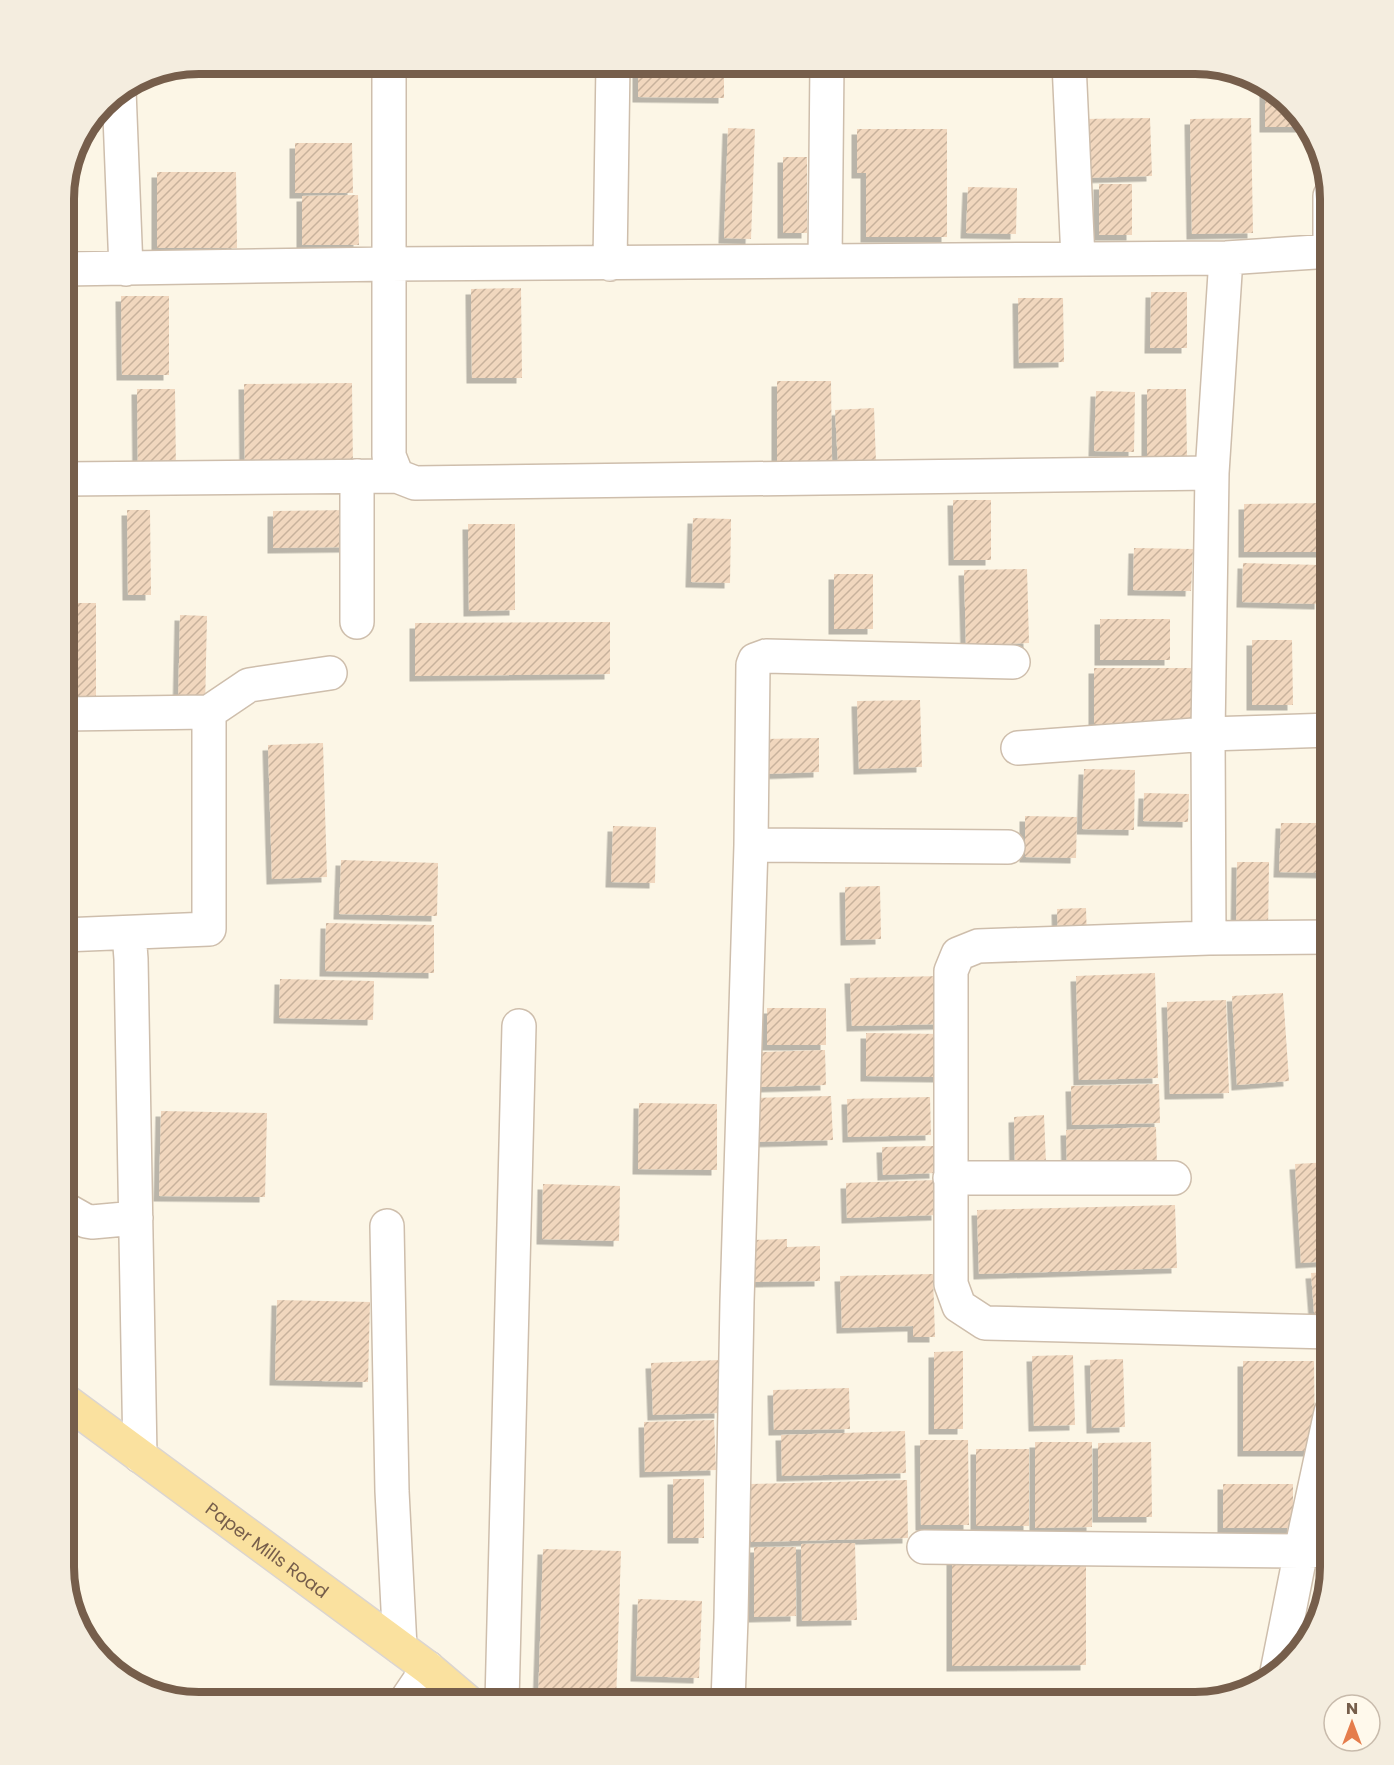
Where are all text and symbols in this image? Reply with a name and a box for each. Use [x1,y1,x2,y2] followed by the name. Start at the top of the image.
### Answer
[201,1496,334,1603] street label: Paper Mills Road
[1322,1693,1382,1753] north arrow
[1346,1697,1358,1720] text: N

